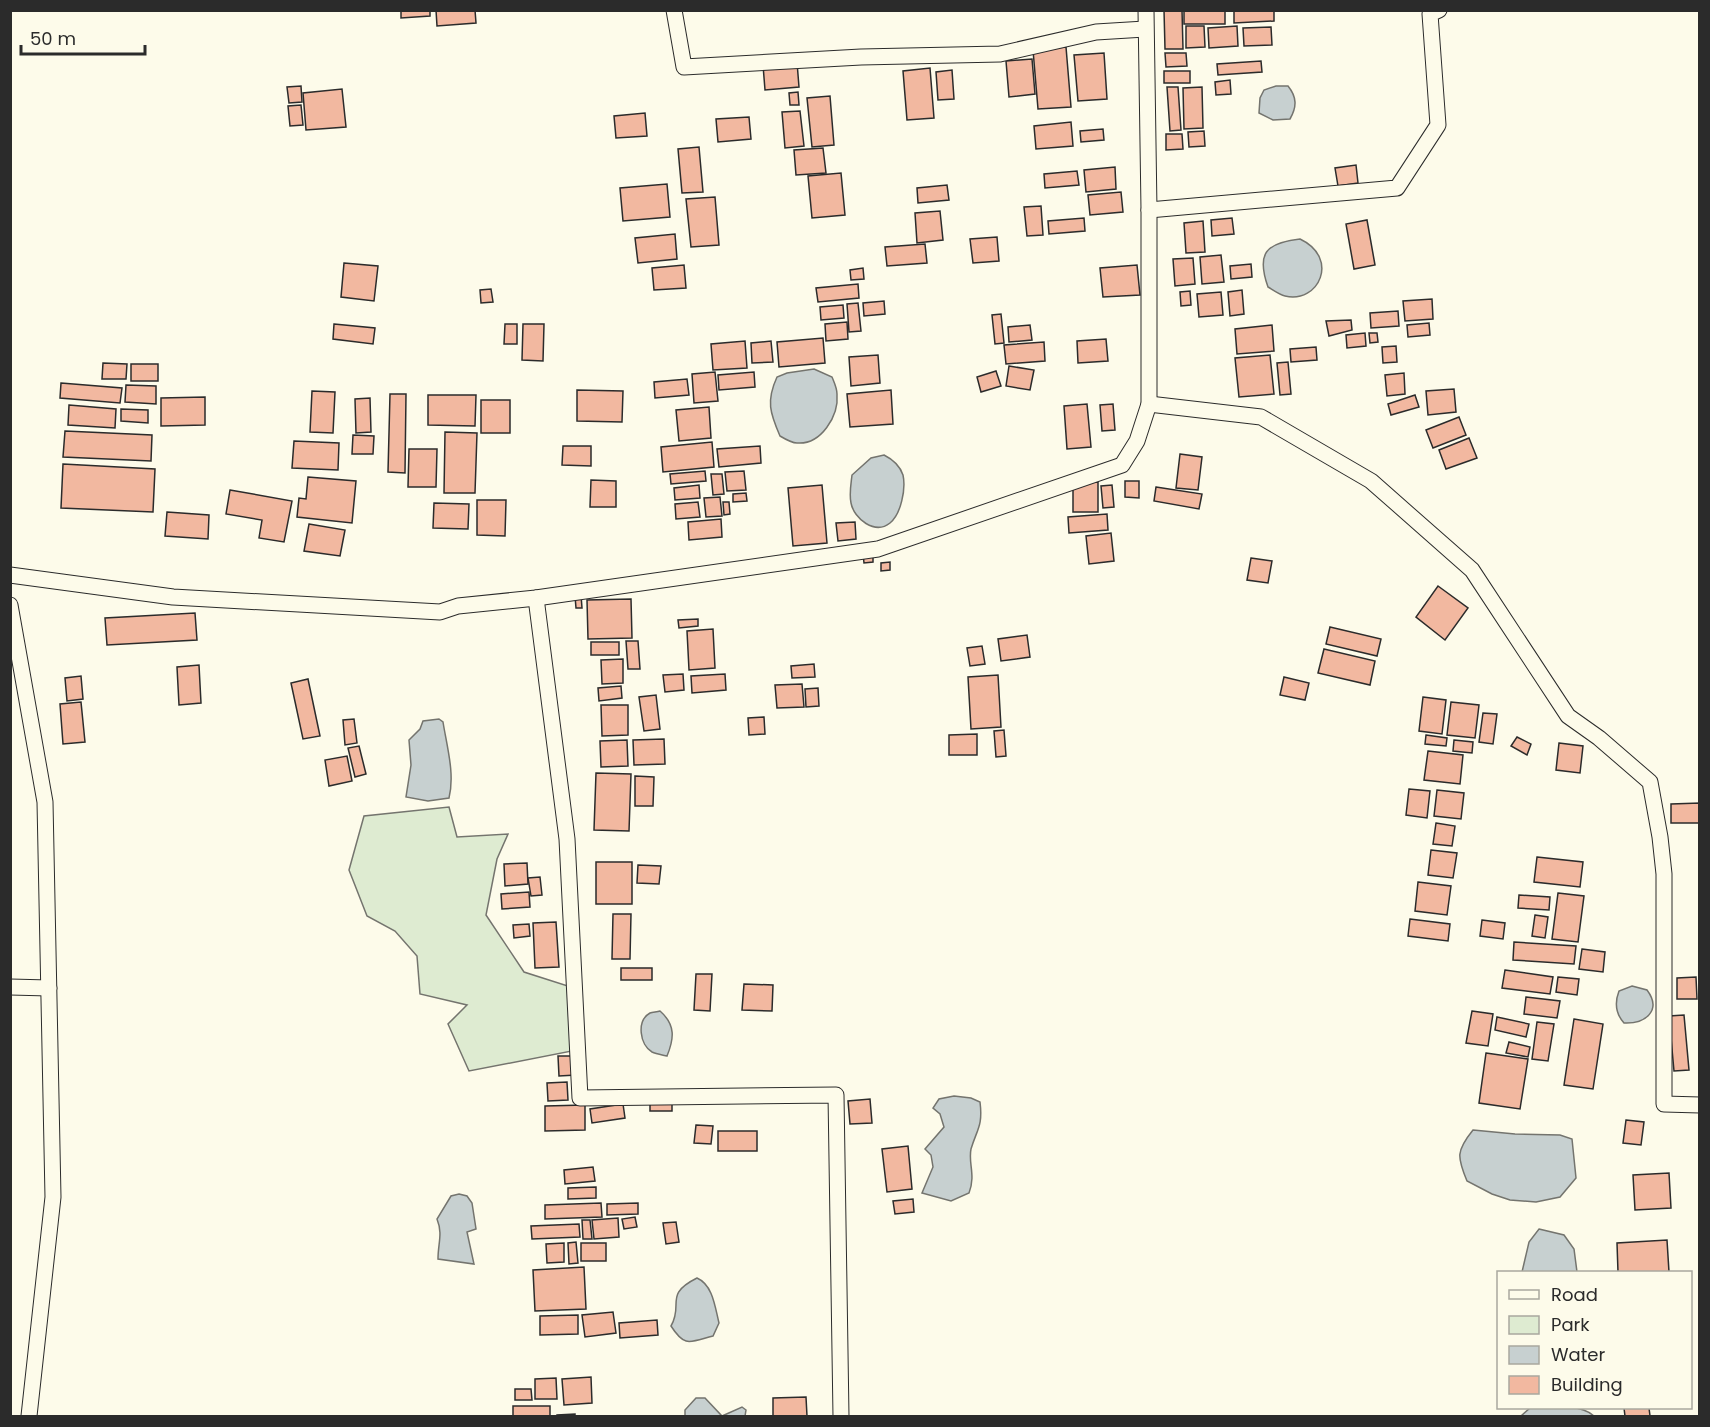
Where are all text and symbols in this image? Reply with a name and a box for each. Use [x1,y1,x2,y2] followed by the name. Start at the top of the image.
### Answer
[21,18,146,56] scale bar
[30,26,76,51] text: 50 m
[1497,1271,1692,1409] legend
[1551,1282,1598,1307] text: Road
[1551,1312,1590,1337] text: Park
[1551,1342,1605,1367] text: Water
[1551,1372,1623,1397] text: Building

